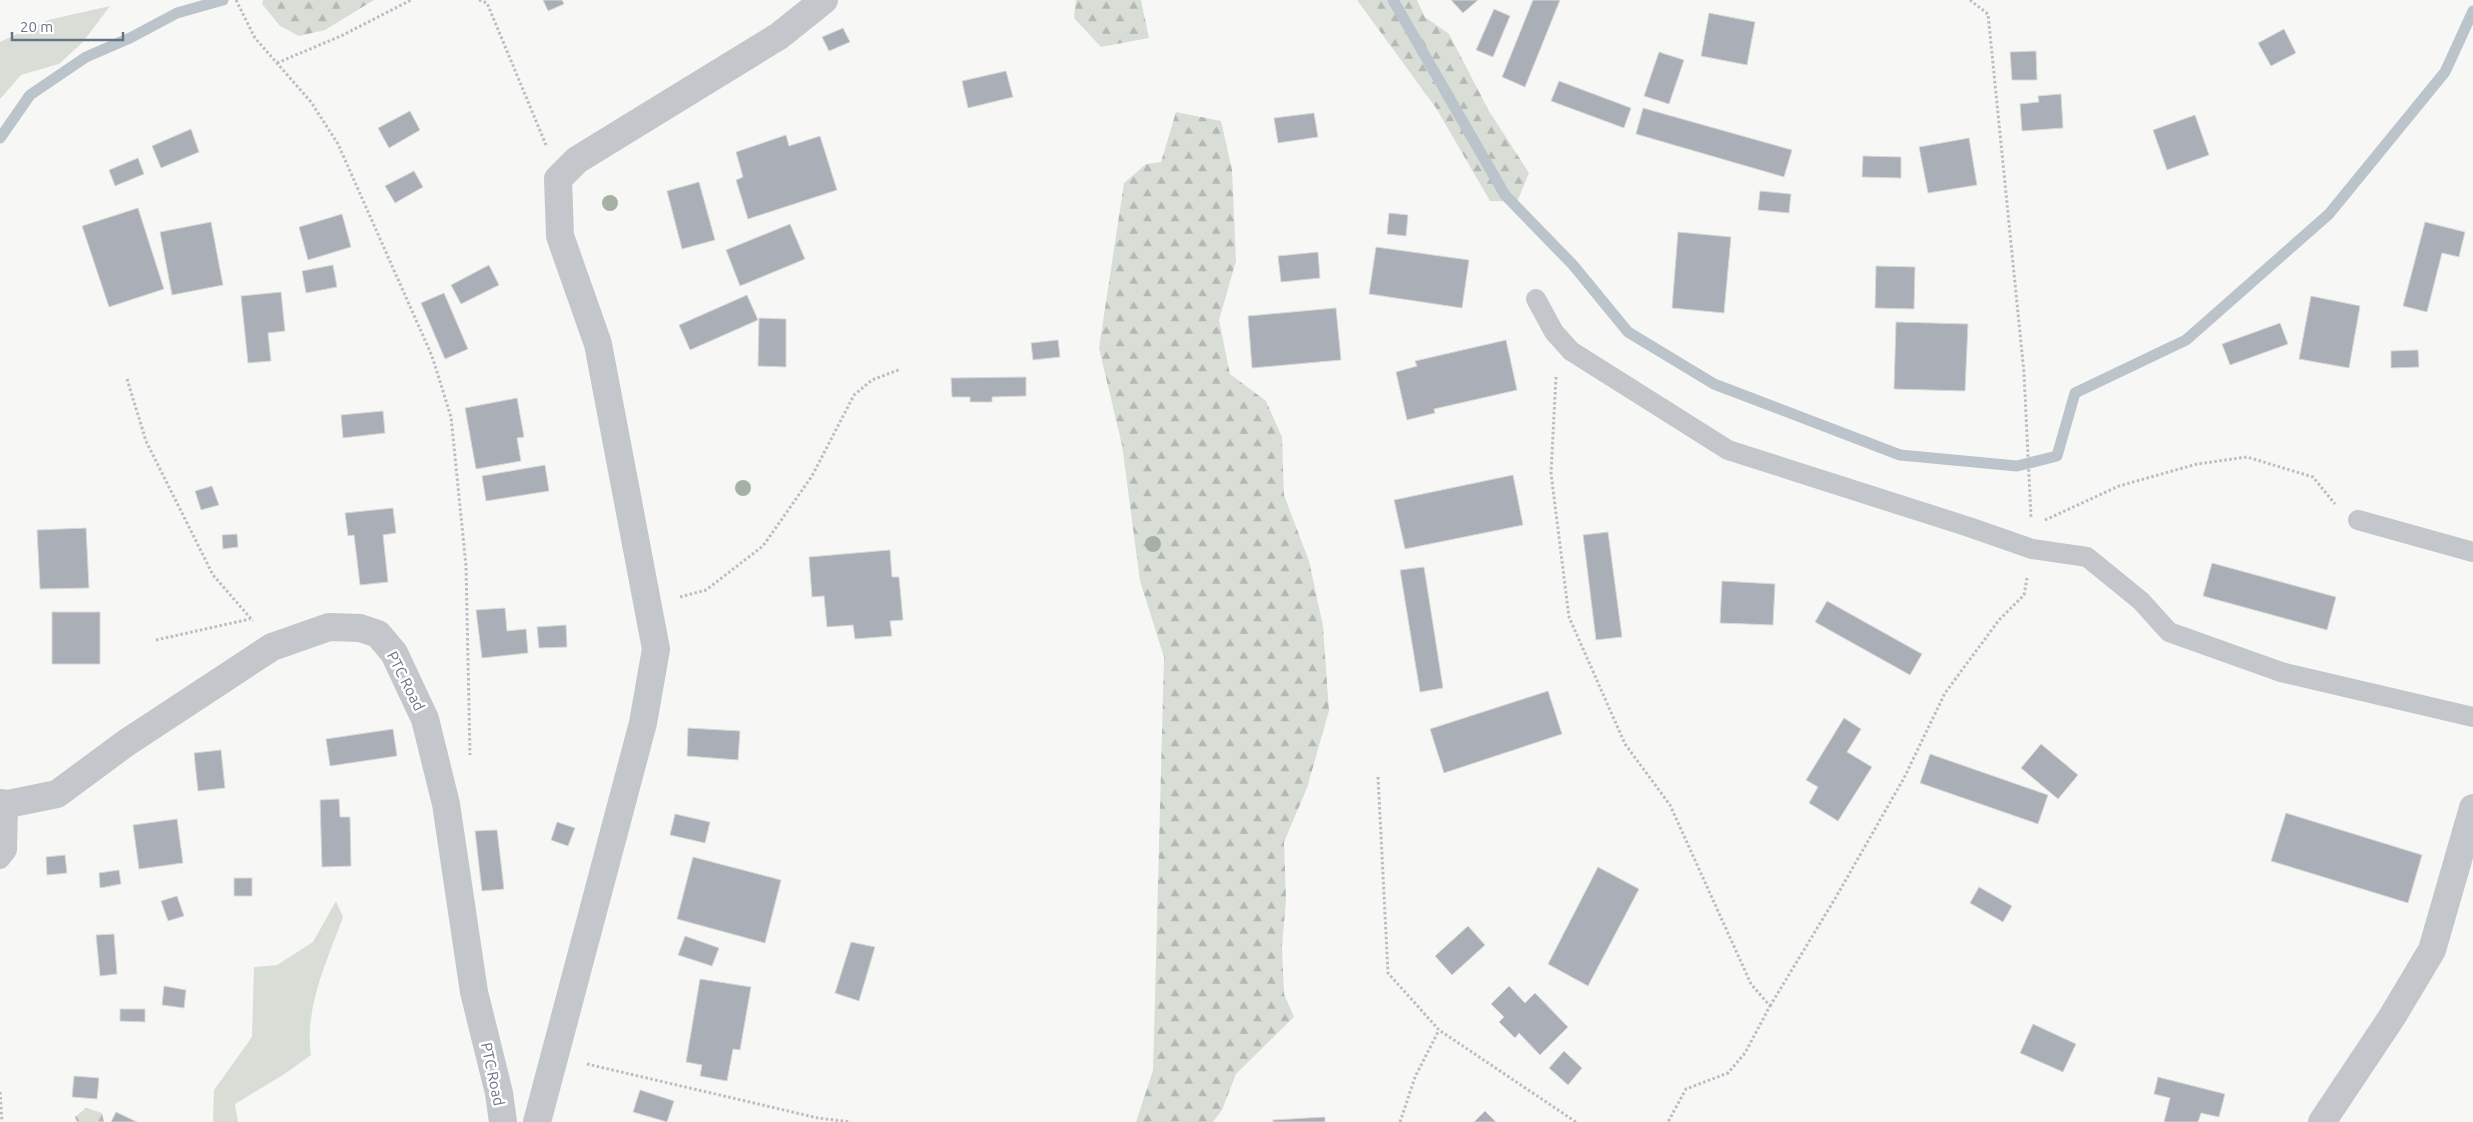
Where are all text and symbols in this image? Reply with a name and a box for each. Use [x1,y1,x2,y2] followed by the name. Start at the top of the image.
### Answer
[12,10,124,42] scale bar
[20,18,53,35] text: 20 m
[384,649,428,713] street label: PTC Road
[478,1041,508,1107] street label: PTC Road

